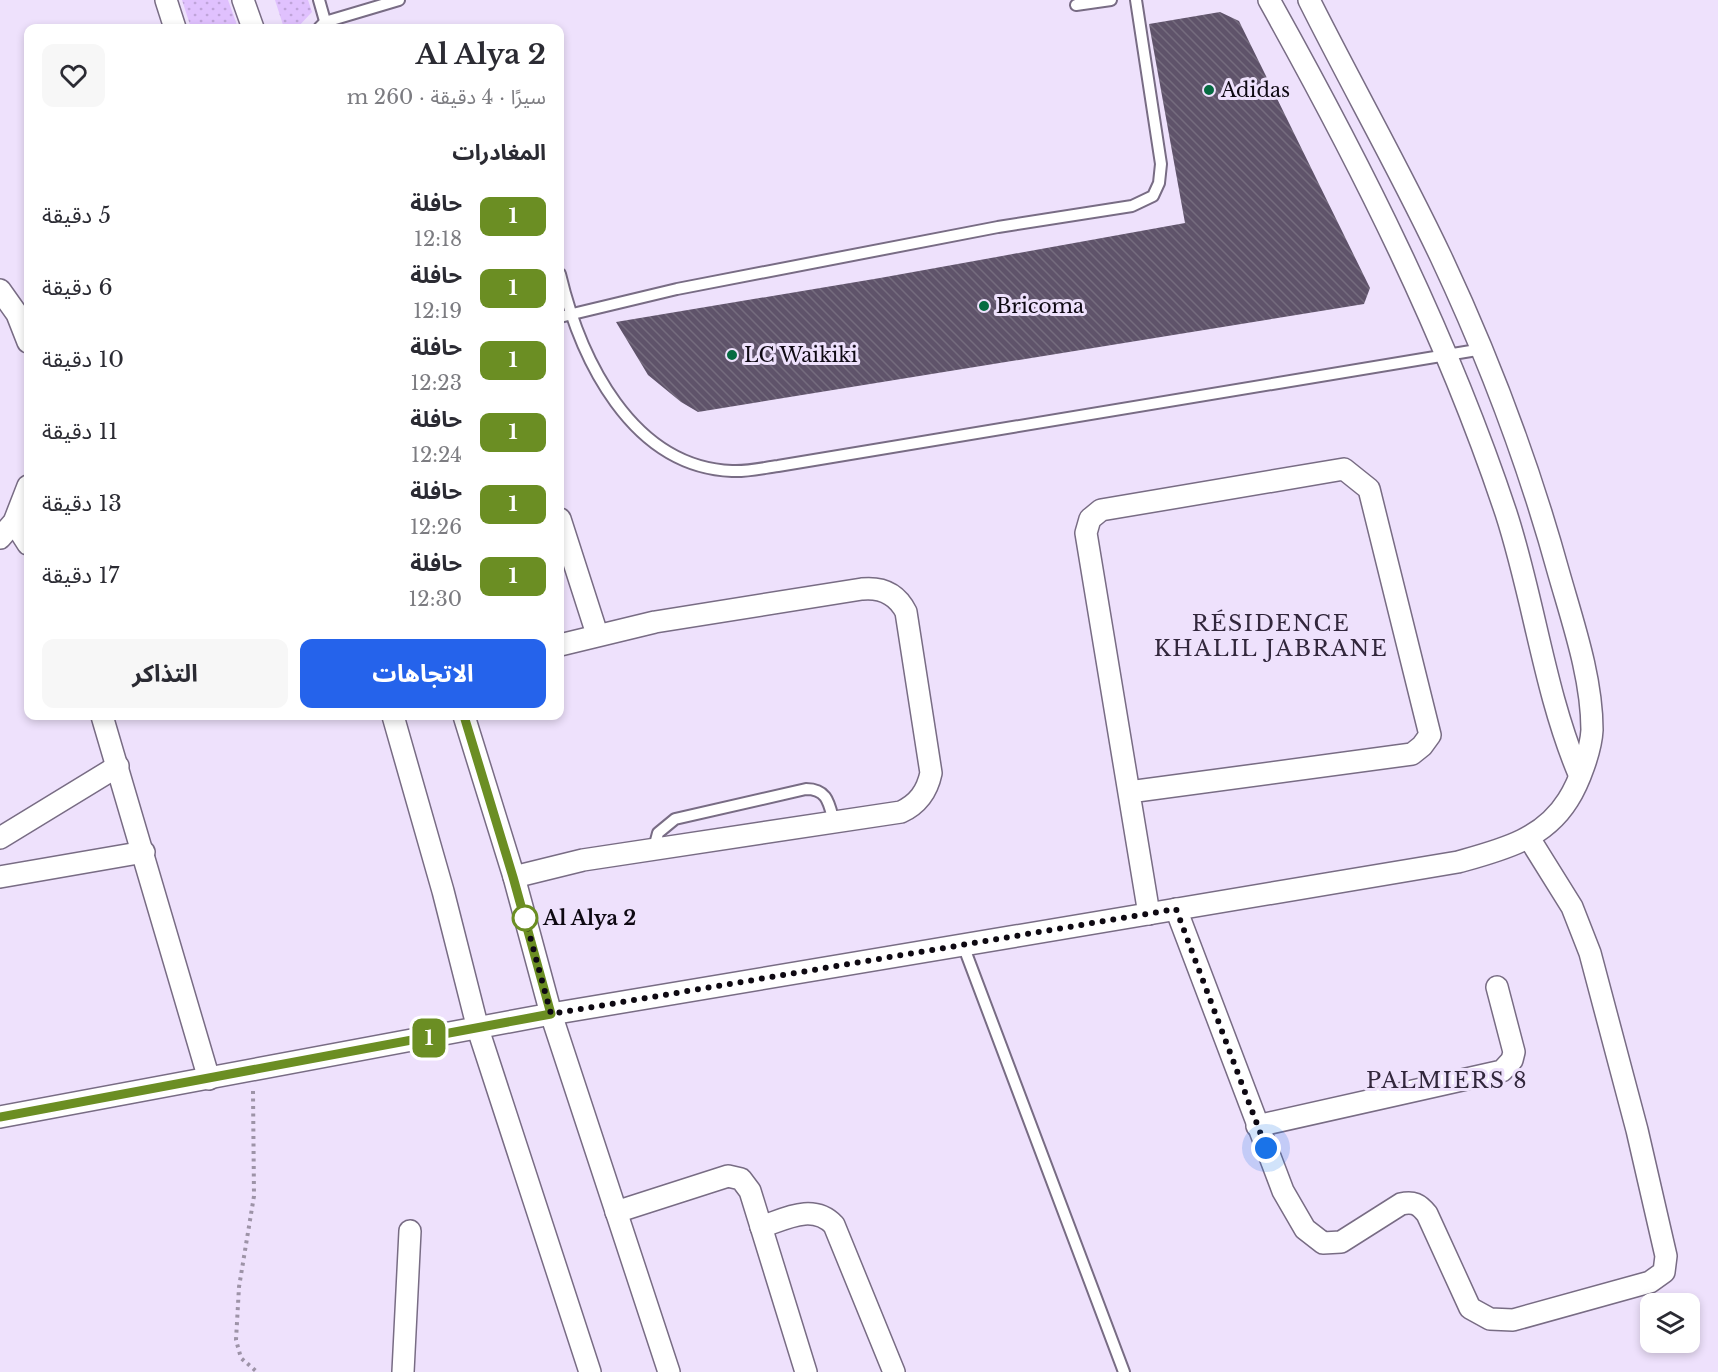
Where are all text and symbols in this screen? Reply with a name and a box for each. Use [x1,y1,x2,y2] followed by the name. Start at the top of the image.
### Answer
[415,37,546,72] text: Al Alya 2
[42,44,105,107] button: heart
[1220,78,1290,102] place label: Adidas
[1202,83,1216,97] marker: Adidas
[347,85,546,109] text: سيرًا · 4 دقيقة · 260 m
[452,139,546,166] text: المغادرات
[410,190,462,217] text: حافلة
[42,202,111,229] text: 5 دقيقة
[508,203,518,229] text: 1
[414,227,462,251] text: 12:18
[410,262,462,289] text: حافلة
[42,274,113,301] text: 6 دقيقة
[508,275,518,301] text: 1
[996,294,1085,318] place label: Bricoma
[413,299,462,323] text: 12:19
[977,299,991,313] marker: Bricoma
[410,334,462,361] text: حافلة
[744,343,858,367] place label: LC Waikiki
[42,346,124,373] text: 10 دقيقة
[508,347,518,373] text: 1
[725,348,739,362] marker: LC Waikiki
[410,371,462,395] text: 12:23
[410,406,462,433] text: حافلة
[42,418,118,445] text: 11 دقيقة
[508,419,518,445] text: 1
[411,443,462,467] text: 12:24
[410,478,462,505] text: حافلة
[42,490,122,517] text: 13 دقيقة
[508,491,518,517] text: 1
[410,515,462,539] text: 12:26
[410,550,462,577] text: حافلة
[42,562,119,589] text: 17 دقيقة
[508,563,518,589] text: 1
[408,587,462,611] text: 12:30
[1154,609,1388,662] district label: RÉSIDENCE KHALIL JABRANE
[42,639,288,708] button: التذاكر
[300,639,546,708] button: الاتجاهات
[512,905,538,931] marker: Al Alya 2
[542,906,636,930] place label: Al Alya 2
[410,1018,448,1058] line badge: 1
[424,1025,434,1051] text: 1
[1366,1067,1528,1094] district label: PALMIERS 8
[1251,1133,1281,1163] your location
[1640,1293,1700,1353] map controls
[1640,1293,1700,1353] button: layers

